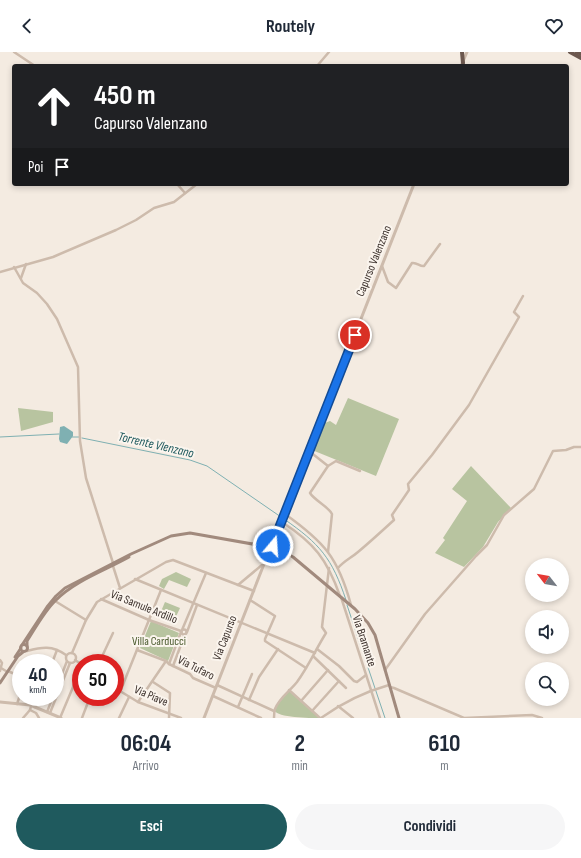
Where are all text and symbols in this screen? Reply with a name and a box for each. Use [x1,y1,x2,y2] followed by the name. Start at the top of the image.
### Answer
[16,15,38,37] icon: back
[543,15,565,37] icon: heart
[266,16,315,37] text: Routely
[94,79,156,112] text: 450 m
[28,80,80,132] icon: ahead
[94,113,207,134] text: Capurso Valenzano
[51,156,73,178] icon: arrive
[28,158,43,177] text: Poi
[353,223,395,299] street label: Capurso Valenzano
[338,318,372,352] pin
[344,324,366,346] icon: arrive
[117,429,196,462] water label: Torrente Vlenzano
[252,525,294,567] position arrow
[525,558,569,602] north arrow
[525,558,569,706] map controls
[108,587,180,627] street label: Via Samule Ardillo
[525,610,569,654] button: sound
[210,613,240,663] street label: Via Capurso
[349,613,379,669] street label: Via Bramante
[132,634,186,649] park label: Villa Carducci
[175,652,217,684] street label: Via Tufaro
[72,654,124,706] speed limit sign: 50
[525,662,569,706] button: search
[29,663,47,687] text: 40
[132,682,170,710] street label: Via Piave
[29,684,47,696] text: km/h
[120,729,171,758] text: 06:04
[294,729,305,758] text: 2
[428,729,461,758] text: 610
[133,758,159,774] text: Arrivo
[292,758,308,774] text: min
[440,758,449,774] text: m
[16,804,287,850] button: Esci
[295,804,565,850] button: Condividi

